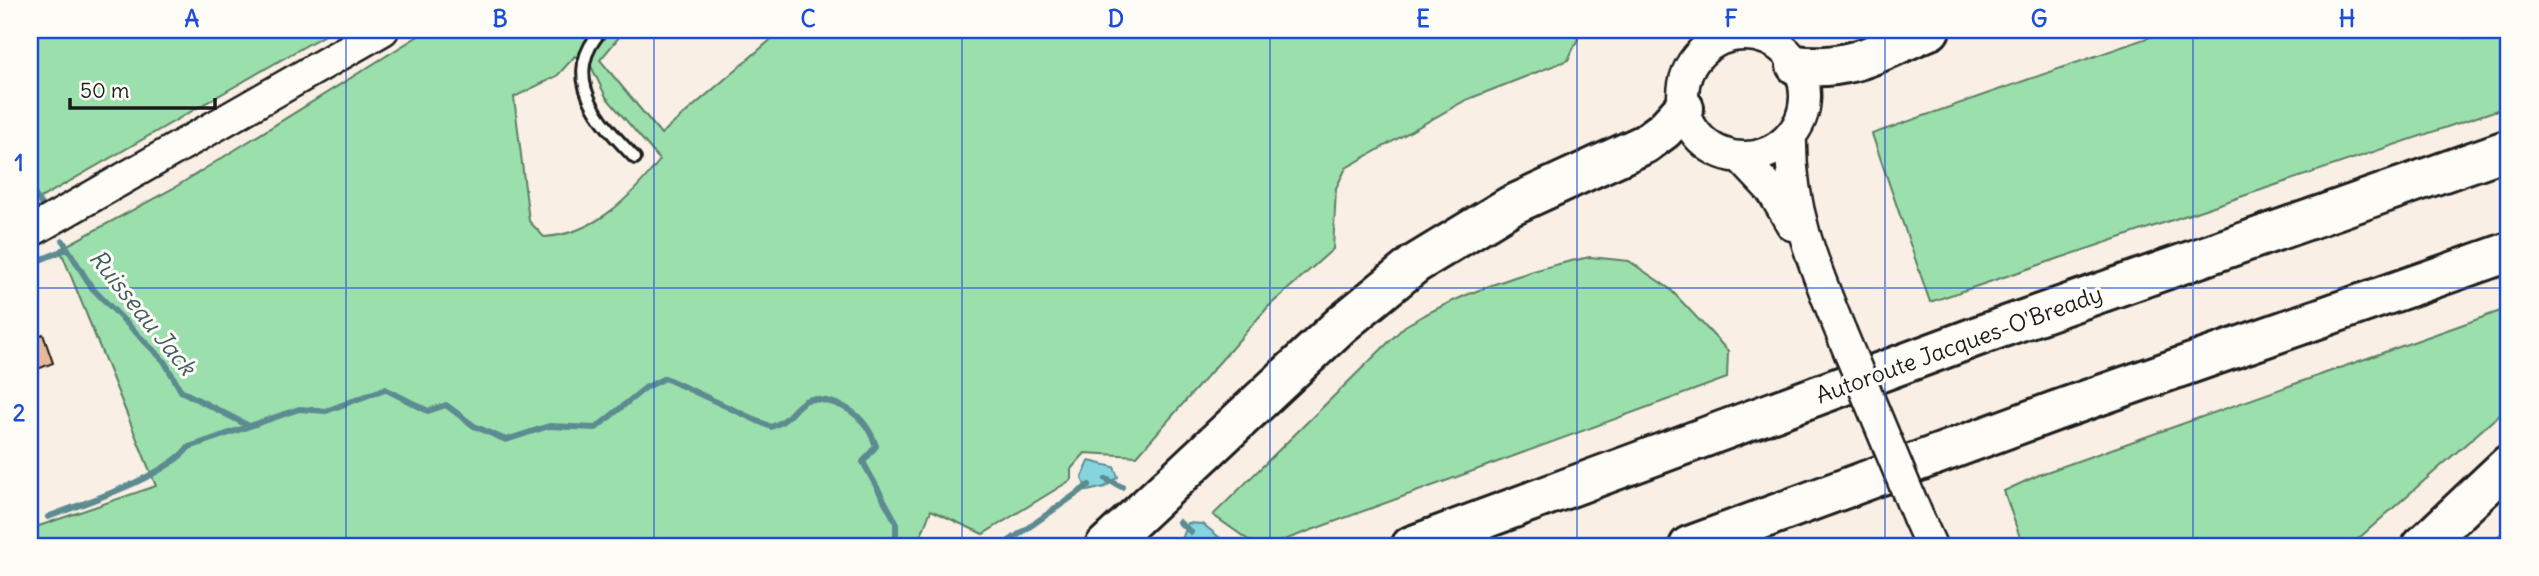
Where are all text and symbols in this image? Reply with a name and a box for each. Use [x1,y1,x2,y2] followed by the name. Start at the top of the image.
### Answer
[185,4,200,33] text: A
[492,4,508,33] text: B
[800,4,816,33] text: C
[1108,4,1124,33] text: D
[1416,4,1430,33] text: E
[1724,4,1738,33] text: F
[2031,4,2047,33] text: G
[2339,4,2355,33] text: H
[70,66,215,110] scale bar
[80,77,129,104] text: 50 m
[14,148,24,177] text: 1
[83,243,204,382] water label: Ruisseau Jack
[1812,279,2106,409] street label: Autoroute Jacques-O'Bready
[13,398,26,427] text: 2

